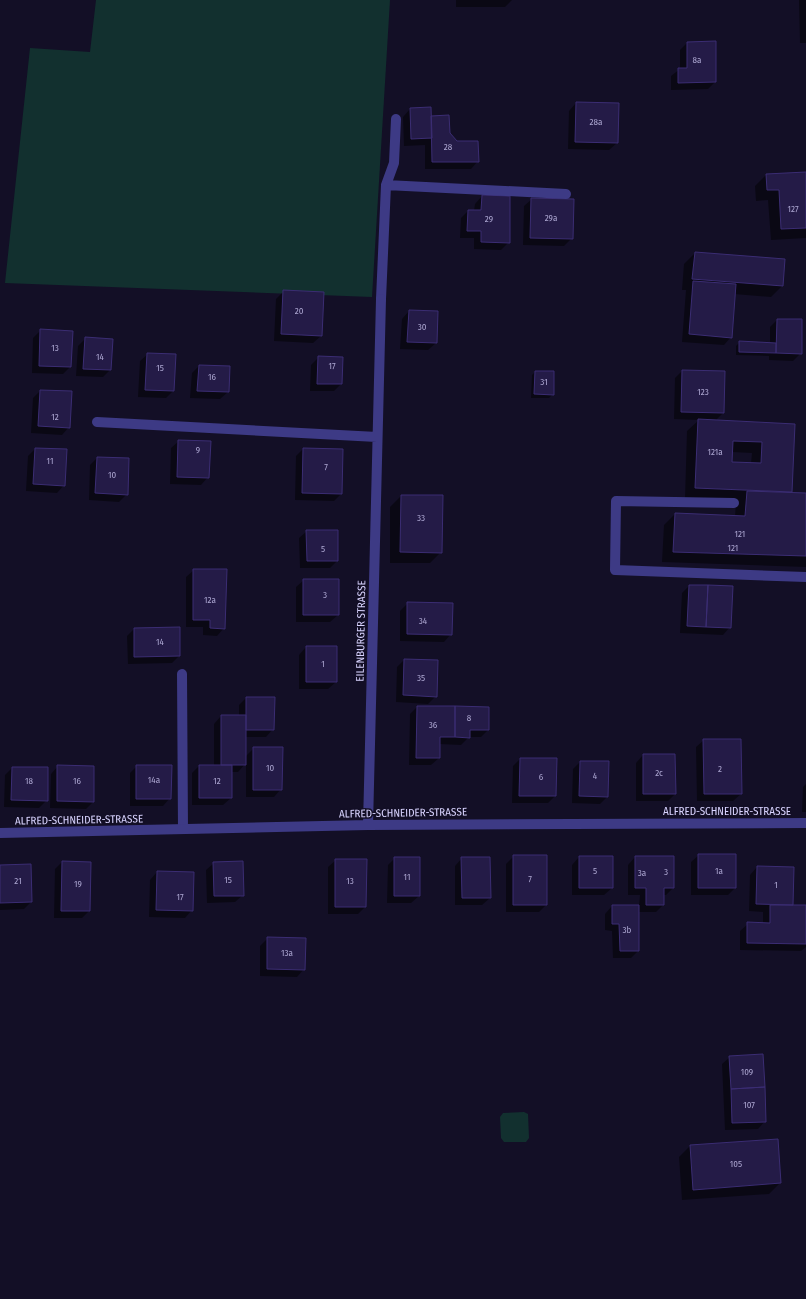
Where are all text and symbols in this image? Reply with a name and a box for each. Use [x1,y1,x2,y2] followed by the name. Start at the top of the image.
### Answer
[693,55,702,65] house number: 8a
[590,117,603,127] house number: 28a
[444,142,453,152] house number: 28
[787,204,799,214] house number: 127
[545,213,558,223] house number: 29a
[485,214,493,224] house number: 29
[295,306,304,316] house number: 20
[418,322,427,332] house number: 30
[51,343,59,353] house number: 13
[96,352,105,362] house number: 14
[328,361,336,371] house number: 17
[156,363,164,373] house number: 15
[208,372,217,382] house number: 16
[540,377,548,387] house number: 31
[697,387,709,397] house number: 123
[51,412,59,422] house number: 12
[196,445,200,455] house number: 9
[707,447,723,457] house number: 121a
[47,456,53,466] house number: 11
[324,462,328,472] house number: 7
[108,470,116,480] house number: 10
[417,513,425,523] house number: 33
[735,529,745,539] house number: 121
[728,543,738,553] house number: 121
[321,544,325,554] house number: 5
[354,580,368,682] street label: EILENBURGER STRASSE
[323,590,327,600] house number: 3
[204,595,216,605] house number: 12a
[419,616,428,626] house number: 34
[156,637,165,647] house number: 14
[321,659,325,669] house number: 1
[417,673,425,683] house number: 35
[467,713,472,723] house number: 8
[429,720,438,730] house number: 36
[266,763,274,773] house number: 10
[718,764,722,774] house number: 2
[655,768,663,778] house number: 2c
[593,771,598,781] house number: 4
[539,772,544,782] house number: 6
[148,775,161,785] house number: 14a
[25,776,34,786] house number: 18
[73,776,82,786] house number: 16
[213,776,221,786] house number: 12
[339,805,467,821] street label: ALFRED-SCHNEIDER-STRASSE
[663,805,791,818] street label: ALFRED-SCHNEIDER-STRASSE
[15,812,143,828] street label: ALFRED-SCHNEIDER-STRASSE
[593,866,597,876] house number: 5
[715,866,724,876] house number: 1a
[664,867,668,877] house number: 3
[638,868,647,878] house number: 3a
[404,872,410,882] house number: 11
[528,874,532,884] house number: 7
[224,875,232,885] house number: 15
[14,876,22,886] house number: 21
[346,876,354,886] house number: 13
[74,879,82,889] house number: 19
[774,880,778,890] house number: 1
[176,892,184,902] house number: 17
[623,925,632,935] house number: 3b
[281,948,294,958] house number: 13a
[741,1067,753,1077] house number: 109
[743,1100,755,1110] house number: 107
[730,1159,742,1169] house number: 105

